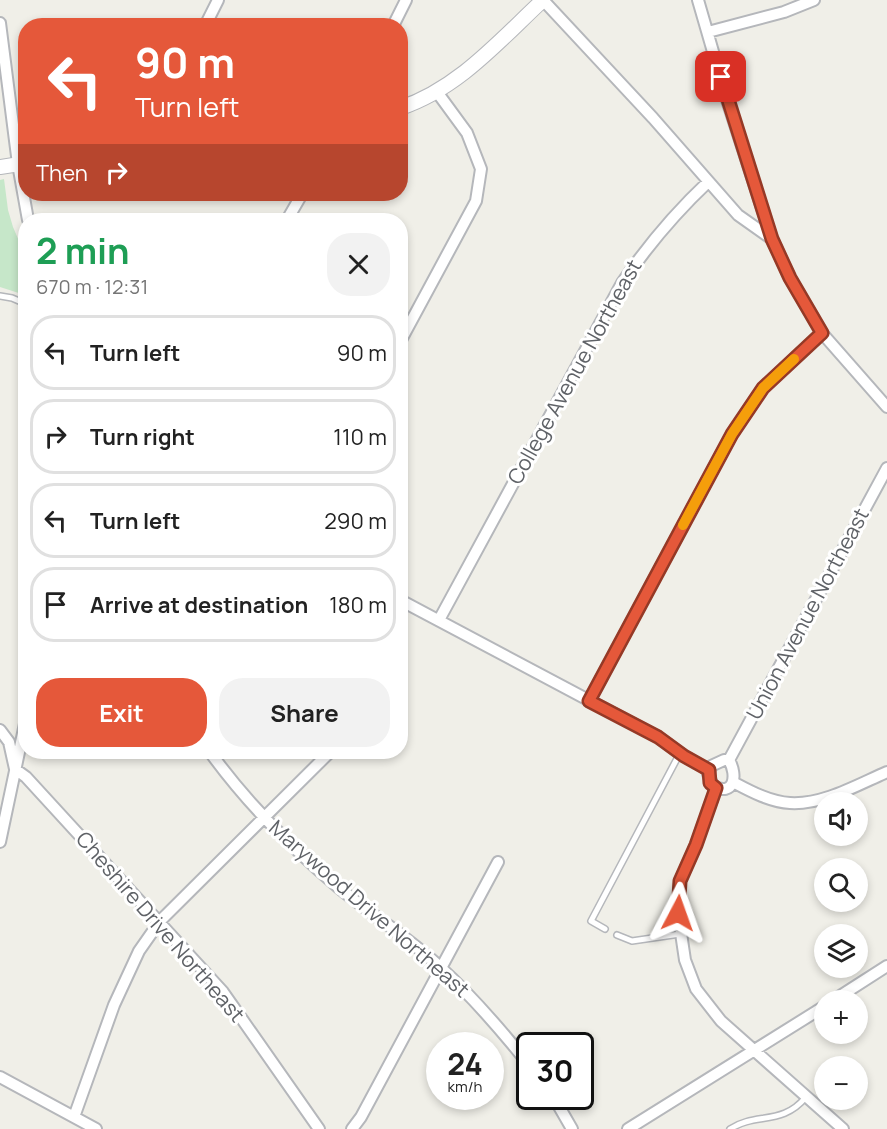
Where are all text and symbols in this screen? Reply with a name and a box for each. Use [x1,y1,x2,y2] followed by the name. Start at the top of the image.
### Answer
[135,33,235,91] text: 90 m
[36,42,114,120] icon: left
[695,51,746,102] pin
[704,60,737,93] icon: arrive
[135,88,239,125] text: Turn left
[100,156,133,189] icon: right
[36,158,88,188] text: Then
[36,226,130,275] text: 2 min
[327,233,390,296] button: close
[501,254,648,489] street label: College Avenue Northeast
[36,273,148,300] text: 670 m · 12:31
[39,336,72,369] icon: left
[90,338,180,368] text: Turn left
[337,338,387,368] text: 90 m
[39,420,72,453] icon: right
[90,422,195,452] text: Turn right
[333,422,387,452] text: 110 m
[739,503,875,724] street label: Union Avenue Northeast
[39,504,72,537] icon: left
[90,506,180,536] text: Turn left
[324,506,387,536] text: 290 m
[39,588,72,621] icon: arrive
[90,590,308,620] text: Arrive at destination
[329,590,387,620] text: 180 m
[36,678,207,747] button: Exit
[219,678,390,747] button: Share
[814,792,868,1110] map controls
[814,792,868,846] button: sound
[264,813,476,1003] street label: Marywood Drive Northeast
[70,825,251,1028] street label: Cheshire Drive Northeast
[814,858,868,912] button: search
[646,881,710,945] position arrow
[814,924,868,978] button: layers
[814,990,868,1044] button: +
[516,1032,594,1110] speed limit sign: 30
[447,1043,483,1084] text: 24
[814,1056,868,1110] button: −
[448,1076,482,1097] text: km/h

